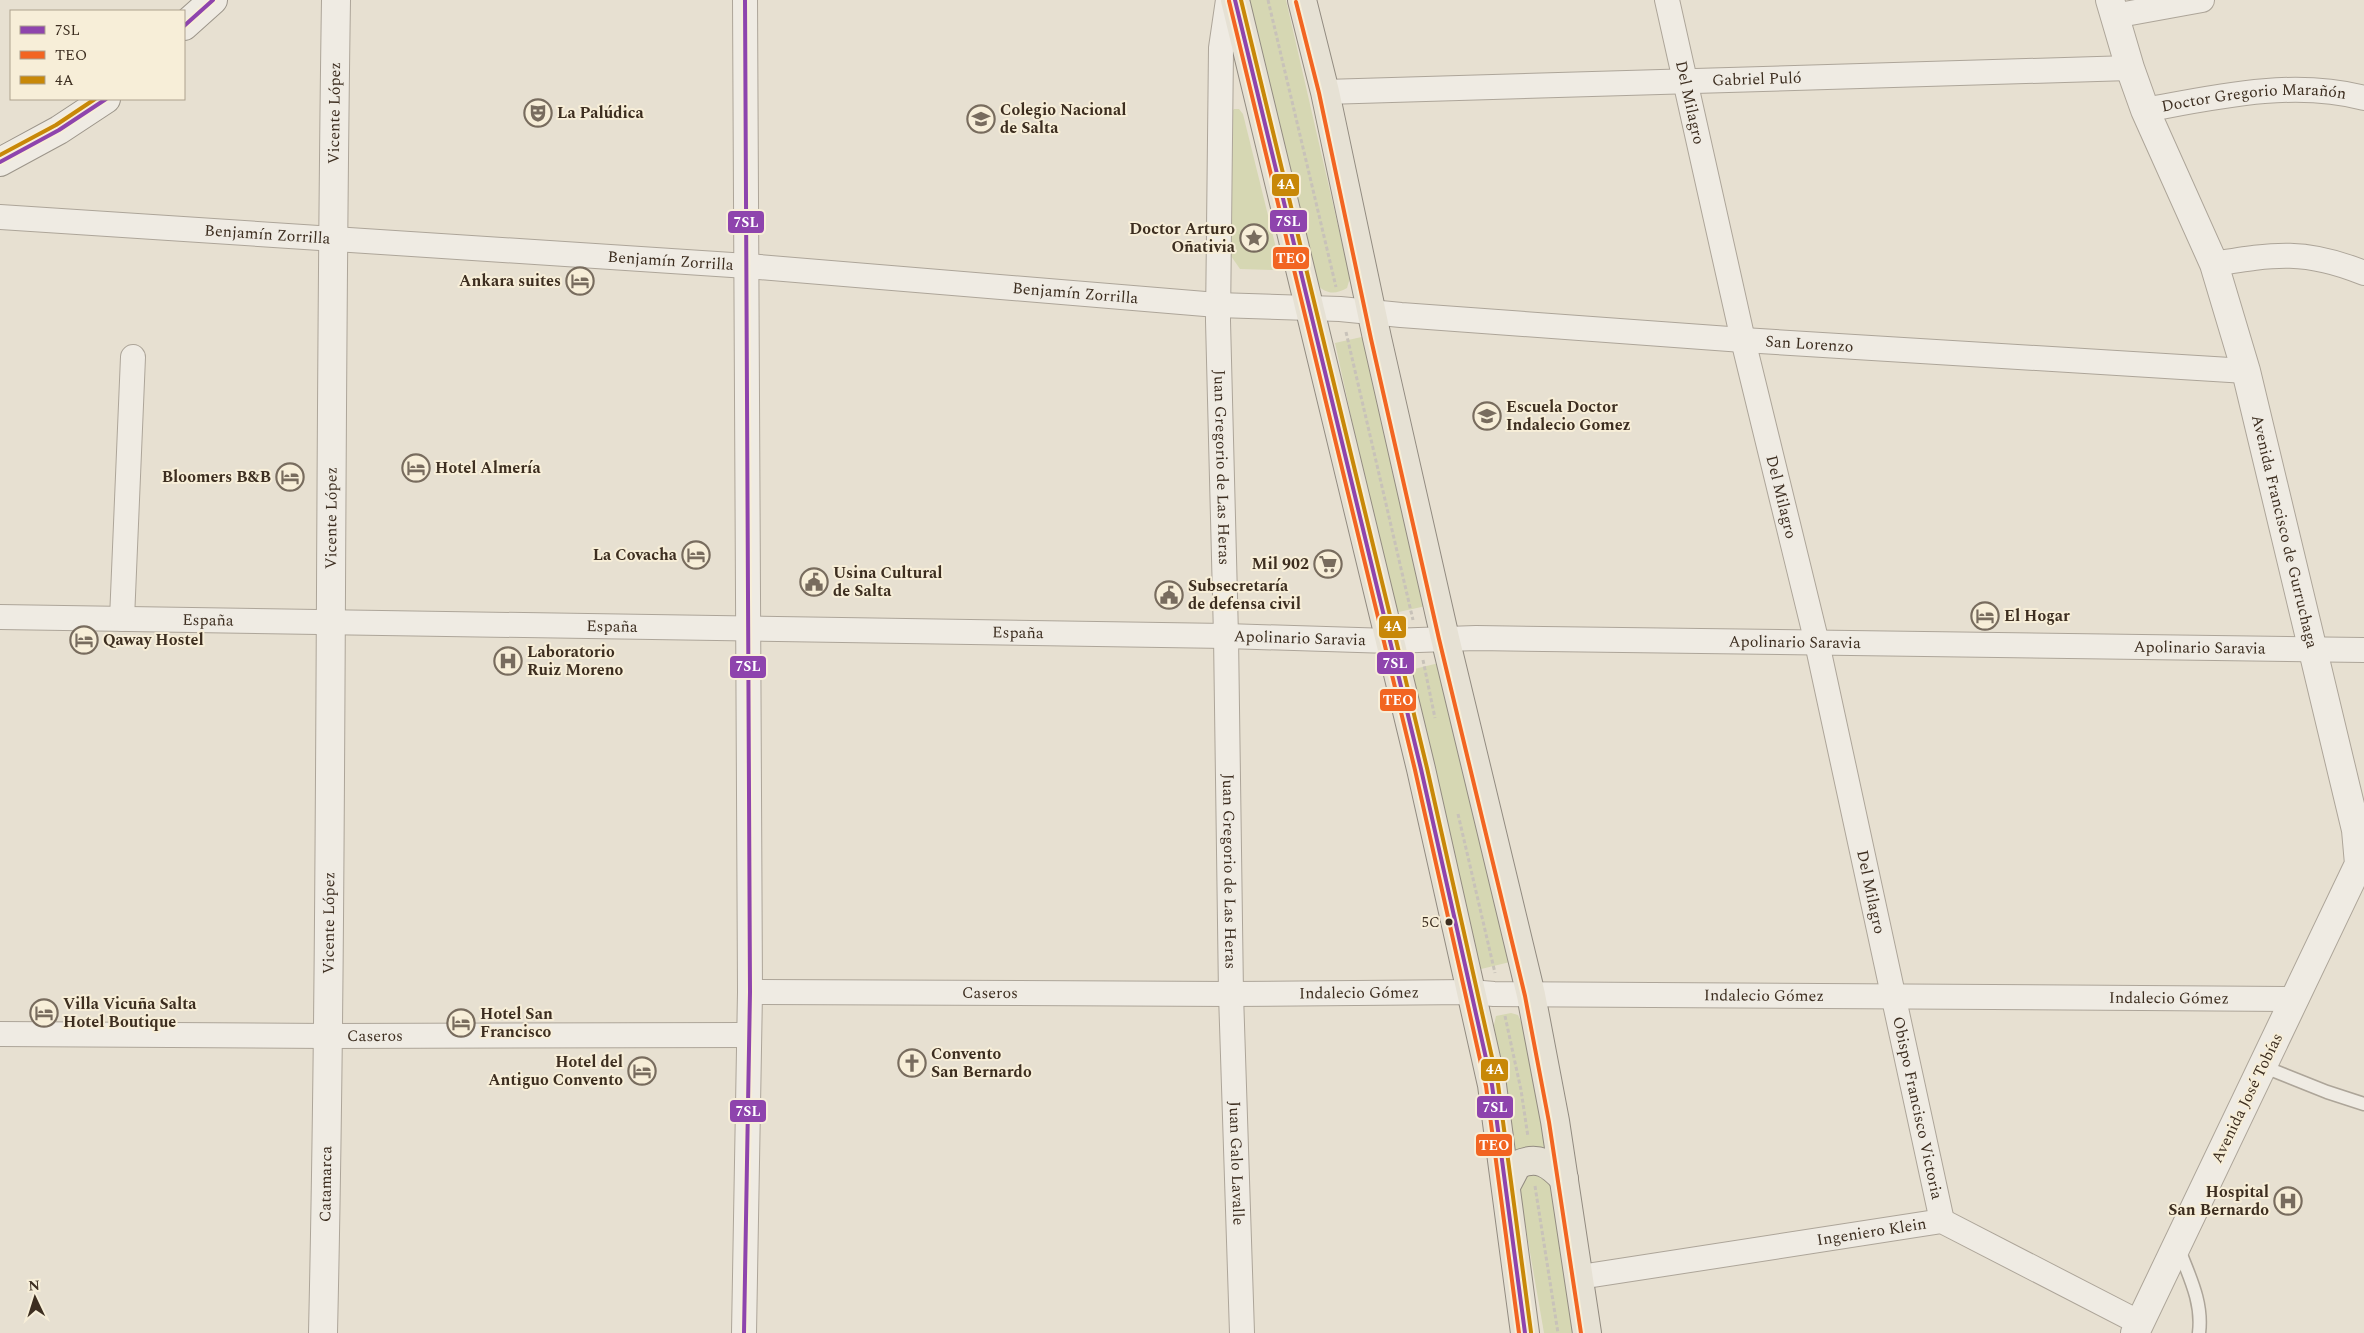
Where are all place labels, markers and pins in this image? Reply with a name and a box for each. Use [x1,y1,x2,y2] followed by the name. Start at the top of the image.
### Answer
[523,98,553,128] theatre icon: La Palúdica
[1000,98,1126,140] place label: Colegio Nacional de Salta
[557,101,645,125] place label: La Palúdica
[966,104,996,134] school or university icon: Colegio Nacional de Salta
[1129,217,1236,259] place label: Doctor Arturo Oñativia
[1239,223,1269,253] place icon: Doctor Arturo Oñativia
[565,266,595,296] hotel icon: Ankara suites
[459,269,561,293] place label: Ankara suites
[1506,395,1631,437] place label: Escuela Doctor Indalecio Gomez
[1472,401,1502,431] school or university icon: Escuela Doctor Indalecio Gomez
[401,453,431,483] hotel icon: Hotel Almería
[435,456,541,480] place label: Hotel Almería
[275,462,305,492] hotel icon: Bloomers B&B
[162,465,271,489] place label: Bloomers B&B
[681,540,711,570] hotel icon: La Covacha
[593,543,678,567] place label: La Covacha
[1313,549,1343,579] supermarket icon: Mil 902
[1252,552,1309,576] place label: Mil 902
[833,561,942,603] place label: Usina Cultural de Salta
[799,567,829,597] public building icon: Usina Cultural de Salta
[1188,574,1301,616] place label: Subsecretaría de defensa civil
[1154,580,1184,610] public building icon: Subsecretaría de defensa civil
[1970,601,2000,631] hotel icon: El Hogar
[2004,604,2070,628] place label: El Hogar
[69,625,99,655] hotel icon: Qaway Hostel
[103,628,204,652] place label: Qaway Hostel
[527,640,624,682] place label: Laboratorio Ruiz Moreno
[493,646,523,676] hospital icon: Laboratorio Ruiz Moreno
[1422,911,1440,934] place label: 5C
[1444,917,1454,927] marker: 5C
[63,992,197,1034] place label: Villa Vicuña Salta Hotel Boutique
[29,998,59,1028] hotel icon: Villa Vicuña Salta Hotel Boutique
[480,1002,553,1044] place label: Hotel San Francisco
[446,1008,476,1038] hotel icon: Hotel San Francisco
[931,1042,1032,1084] place label: Convento San Bernardo
[897,1048,927,1078] church icon: Convento San Bernardo
[488,1050,623,1092] place label: Hotel del Antiguo Convento
[627,1056,657,1086] hotel icon: Hotel del Antiguo Convento
[2168,1180,2269,1222] place label: Hospital San Bernardo
[2273,1186,2303,1216] hospital icon: Hospital San Bernardo

